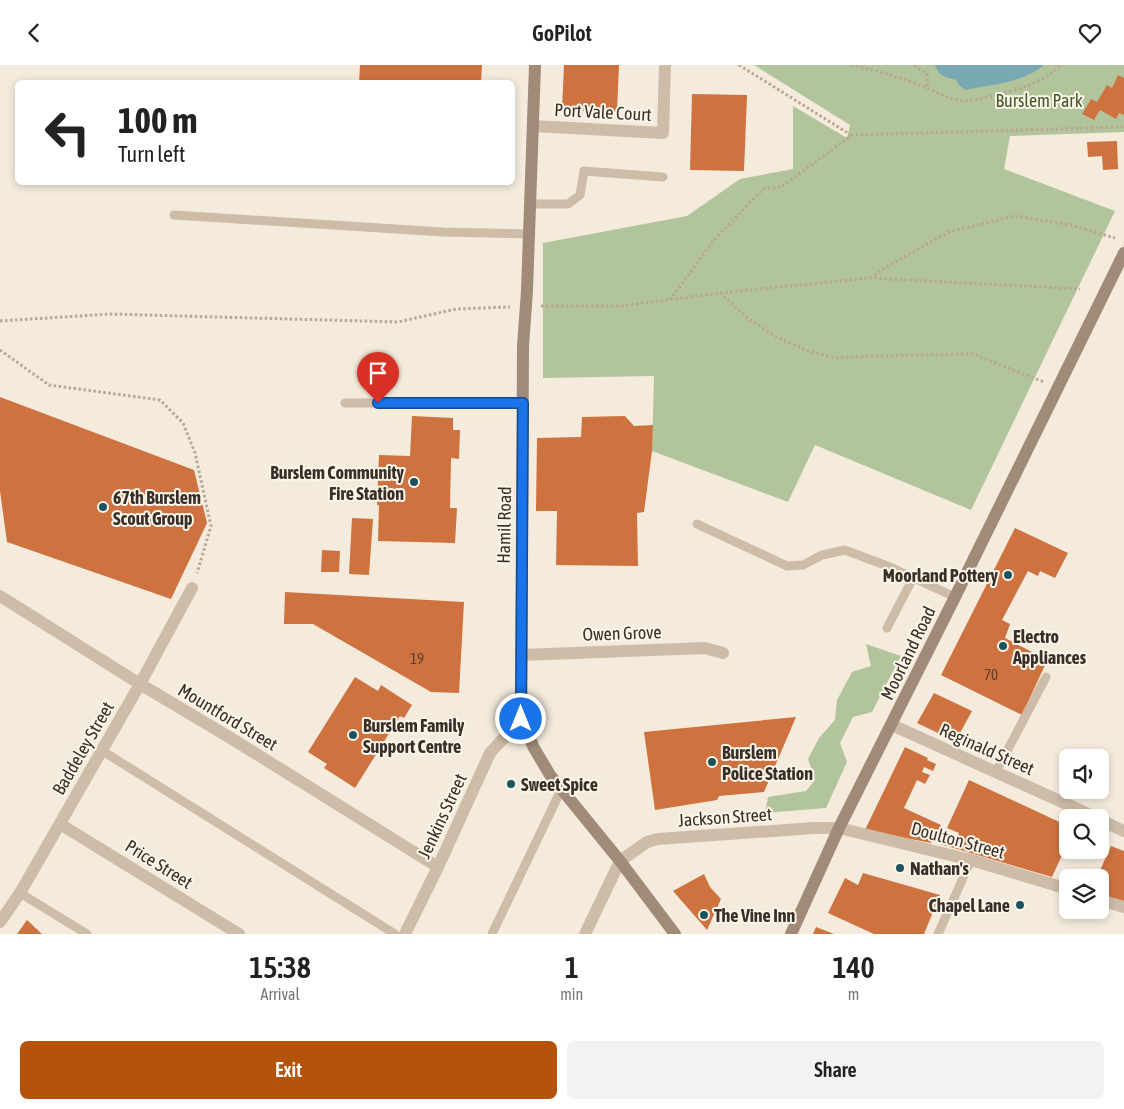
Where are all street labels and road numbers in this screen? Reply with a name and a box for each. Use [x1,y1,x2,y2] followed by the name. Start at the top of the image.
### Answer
[554,99,652,125] street label: Port Vale Court
[493,486,515,564] street label: Hamil Road
[876,603,940,703] street label: Moorland Road
[582,621,662,645] street label: Owen Grove
[174,679,282,755] street label: Mountford Street
[48,698,118,798] street label: Baddeley Street
[936,719,1038,779] street label: Reginald Street
[413,770,471,862] street label: Jenkins Street
[677,803,773,831] street label: Jackson Street
[909,817,1007,863] street label: Doulton Street
[122,835,196,893] street label: Price Street

